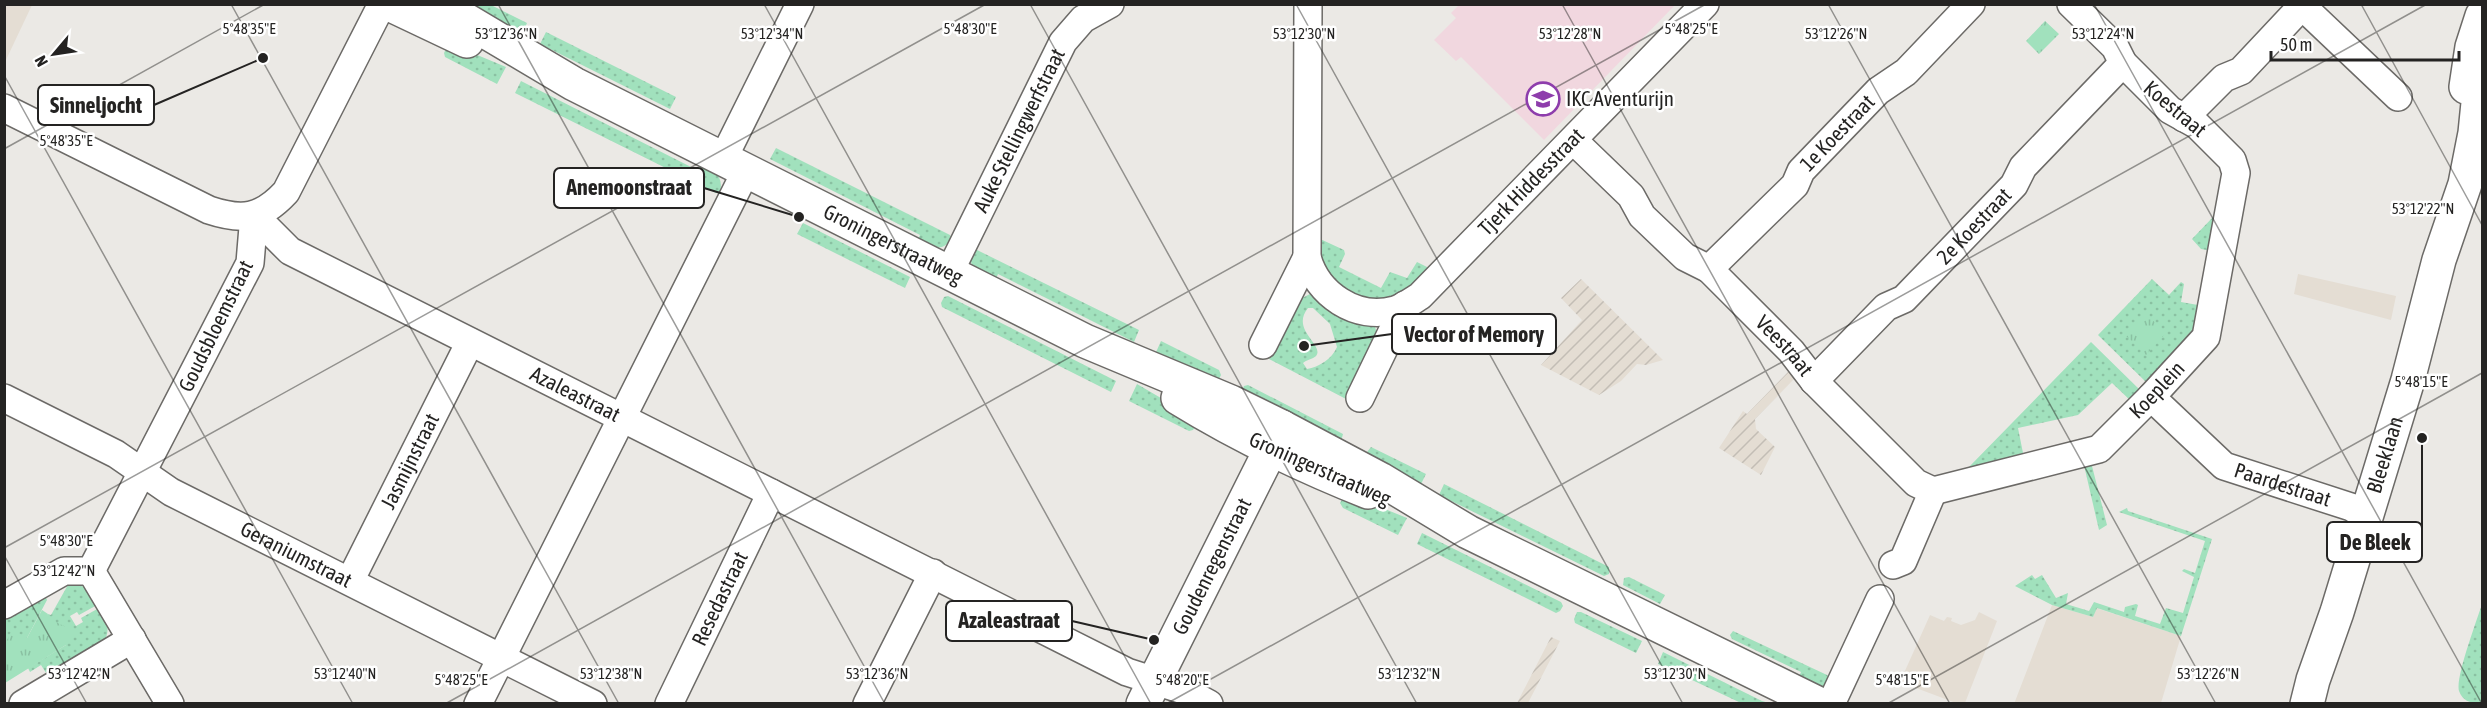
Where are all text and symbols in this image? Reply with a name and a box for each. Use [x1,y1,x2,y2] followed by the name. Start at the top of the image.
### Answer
[222,20,276,37] text: 5°48'35"E
[943,20,997,37] text: 5°48'30"E
[1664,20,1718,37] text: 5°48'25"E
[24,24,84,84] north arrow
[2271,24,2458,62] scale bar
[475,25,537,42] text: 53°12'36"N
[741,25,803,42] text: 53°12'34"N
[1273,25,1335,42] text: 53°12'30"N
[1539,25,1601,42] text: 53°12'28"N
[1805,25,1867,42] text: 53°12'26"N
[2072,25,2134,42] text: 53°12'24"N
[2280,34,2312,55] text: 50 m
[968,44,1069,216] street label: Auke Stellingwerfstraat
[31,53,51,70] text: N
[2140,75,2212,141] street label: Koestraat
[1525,81,1561,117] school or university icon: IKC Aventurijn
[38,85,154,125] callout: Sinneljocht
[1566,86,1674,110] place label: IKC Aventurijn
[1795,89,1879,176] street label: 1e Koestraat
[50,92,143,118] text: Sinneljocht
[1473,123,1588,240] street label: Tjerk Hiddesstraat
[39,132,93,149] text: 5°48'35"E
[554,168,704,208] callout: Anemoonstraat
[565,174,692,200] text: Anemoonstraat
[1931,183,2016,269] street label: 2e Koestraat
[820,199,967,289] street label: Groningerstraatweg
[2392,200,2454,217] text: 53°12'22"N
[173,256,257,395] street label: Goudsbloemstraat
[1751,310,1819,380] street label: Veestraat
[1392,314,1556,354] callout: Vector of Memory
[1403,321,1544,347] text: Vector of Memory
[2124,356,2189,423] street label: Koeplein
[527,361,624,426] street label: Azaleastraat
[2394,373,2448,390] text: 5°48'15"E
[375,409,443,513] street label: Jasmijnstraat
[2361,414,2407,496] street label: Bleeklaan
[1246,426,1395,510] street label: Groningerstraatweg
[2232,457,2334,511] street label: Paardestraat
[1167,494,1256,638] street label: Goudenregenstraat
[237,516,356,592] street label: Geraniumstraat
[2327,522,2422,562] callout: De Bleek
[2340,529,2411,555] text: De Bleek
[39,532,93,549] text: 5°48'30"E
[686,547,752,649] street label: Resedastraat
[33,562,95,579] text: 53°12'42"N
[946,601,1072,641] callout: Azaleastraat
[957,607,1061,633] text: Azaleastraat
[48,665,110,682] text: 53°12'42"N
[314,665,376,682] text: 53°12'40"N
[580,665,642,682] text: 53°12'38"N
[846,665,908,682] text: 53°12'36"N
[1378,665,1440,682] text: 53°12'32"N
[1644,665,1706,682] text: 53°12'30"N
[2177,665,2239,682] text: 53°12'26"N
[434,671,488,688] text: 5°48'25"E
[1155,671,1209,688] text: 5°48'20"E
[1875,671,1929,688] text: 5°48'15"E

